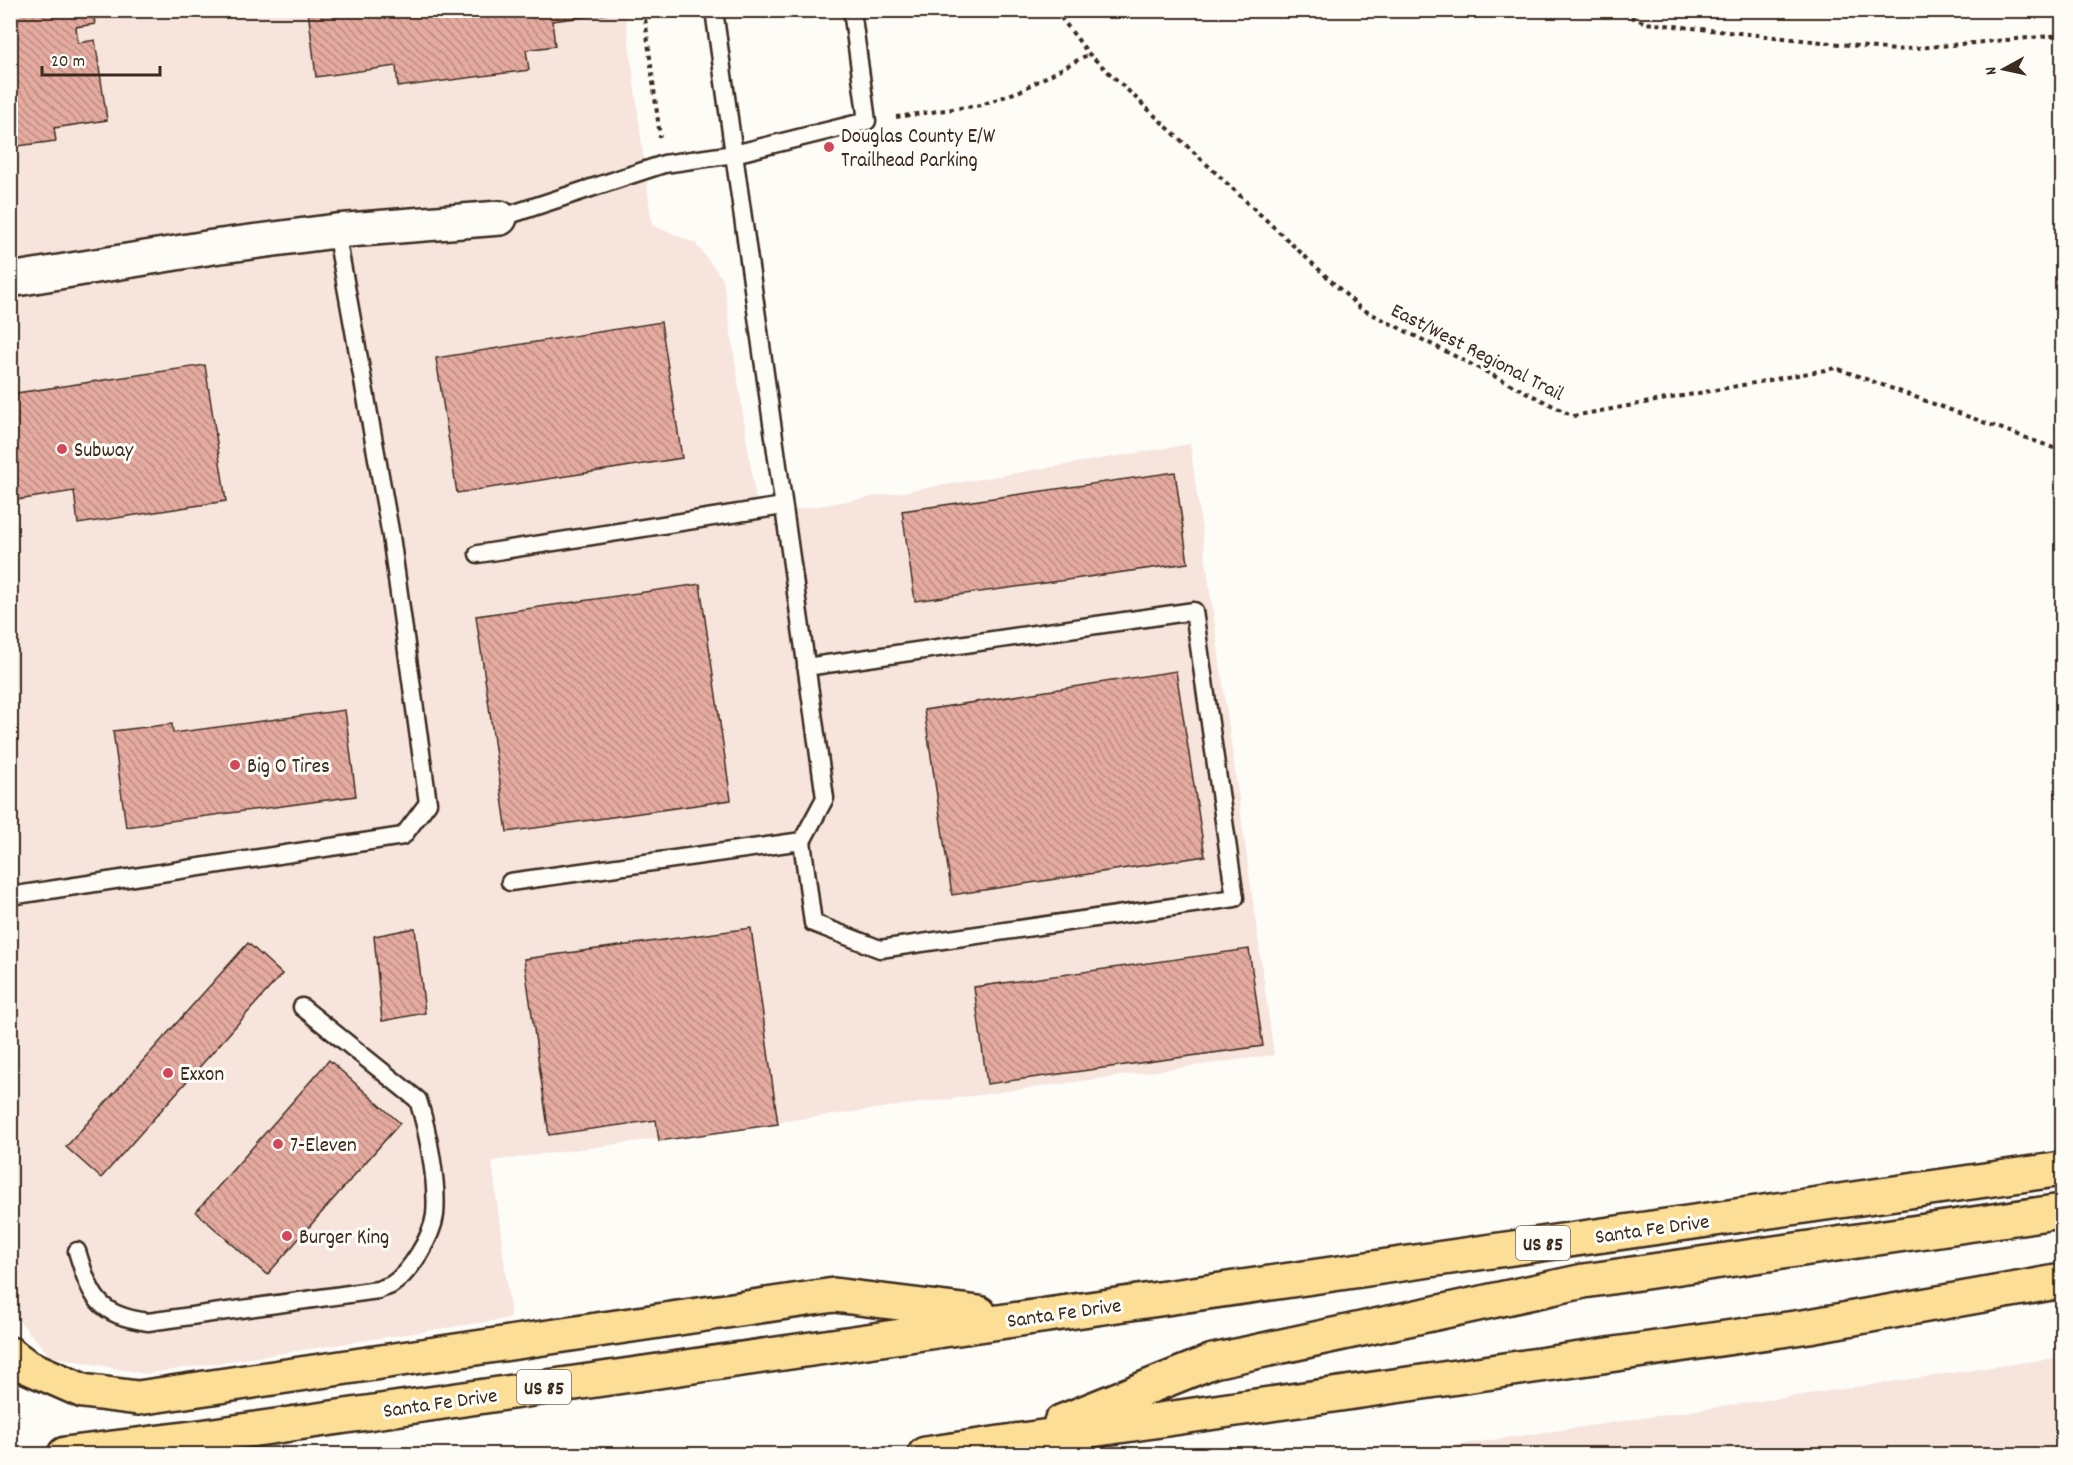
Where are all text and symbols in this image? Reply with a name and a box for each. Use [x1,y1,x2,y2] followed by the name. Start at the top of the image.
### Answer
[42,39,160,77] scale bar
[1974,39,2034,99] north arrow
[51,50,85,75] text: 20 m
[1980,65,2004,76] text: N
[841,123,996,177] place label: Douglas County E/W Trailhead Parking
[822,140,836,154] marker: Douglas County E/W Trailhead Parking
[1385,297,1568,410] street label: East/West Regional Trail
[74,437,134,467] place label: Subway
[55,442,69,456] marker: Subway
[247,753,330,783] place label: Big O Tires
[228,758,242,772] marker: Big O Tires
[180,1061,224,1091] place label: Exxon
[161,1066,175,1080] marker: Exxon
[290,1132,357,1162] place label: 7-Eleven
[271,1137,285,1151] marker: 7-Eleven
[1593,1208,1711,1254] street label: Santa Fe Drive
[299,1224,389,1254] place label: Burger King
[1516,1226,1570,1260] road number: US 85
[280,1229,294,1243] marker: Burger King
[1005,1292,1123,1338] street label: Santa Fe Drive
[517,1370,571,1404] road number: US 85
[381,1382,499,1428] street label: Santa Fe Drive

